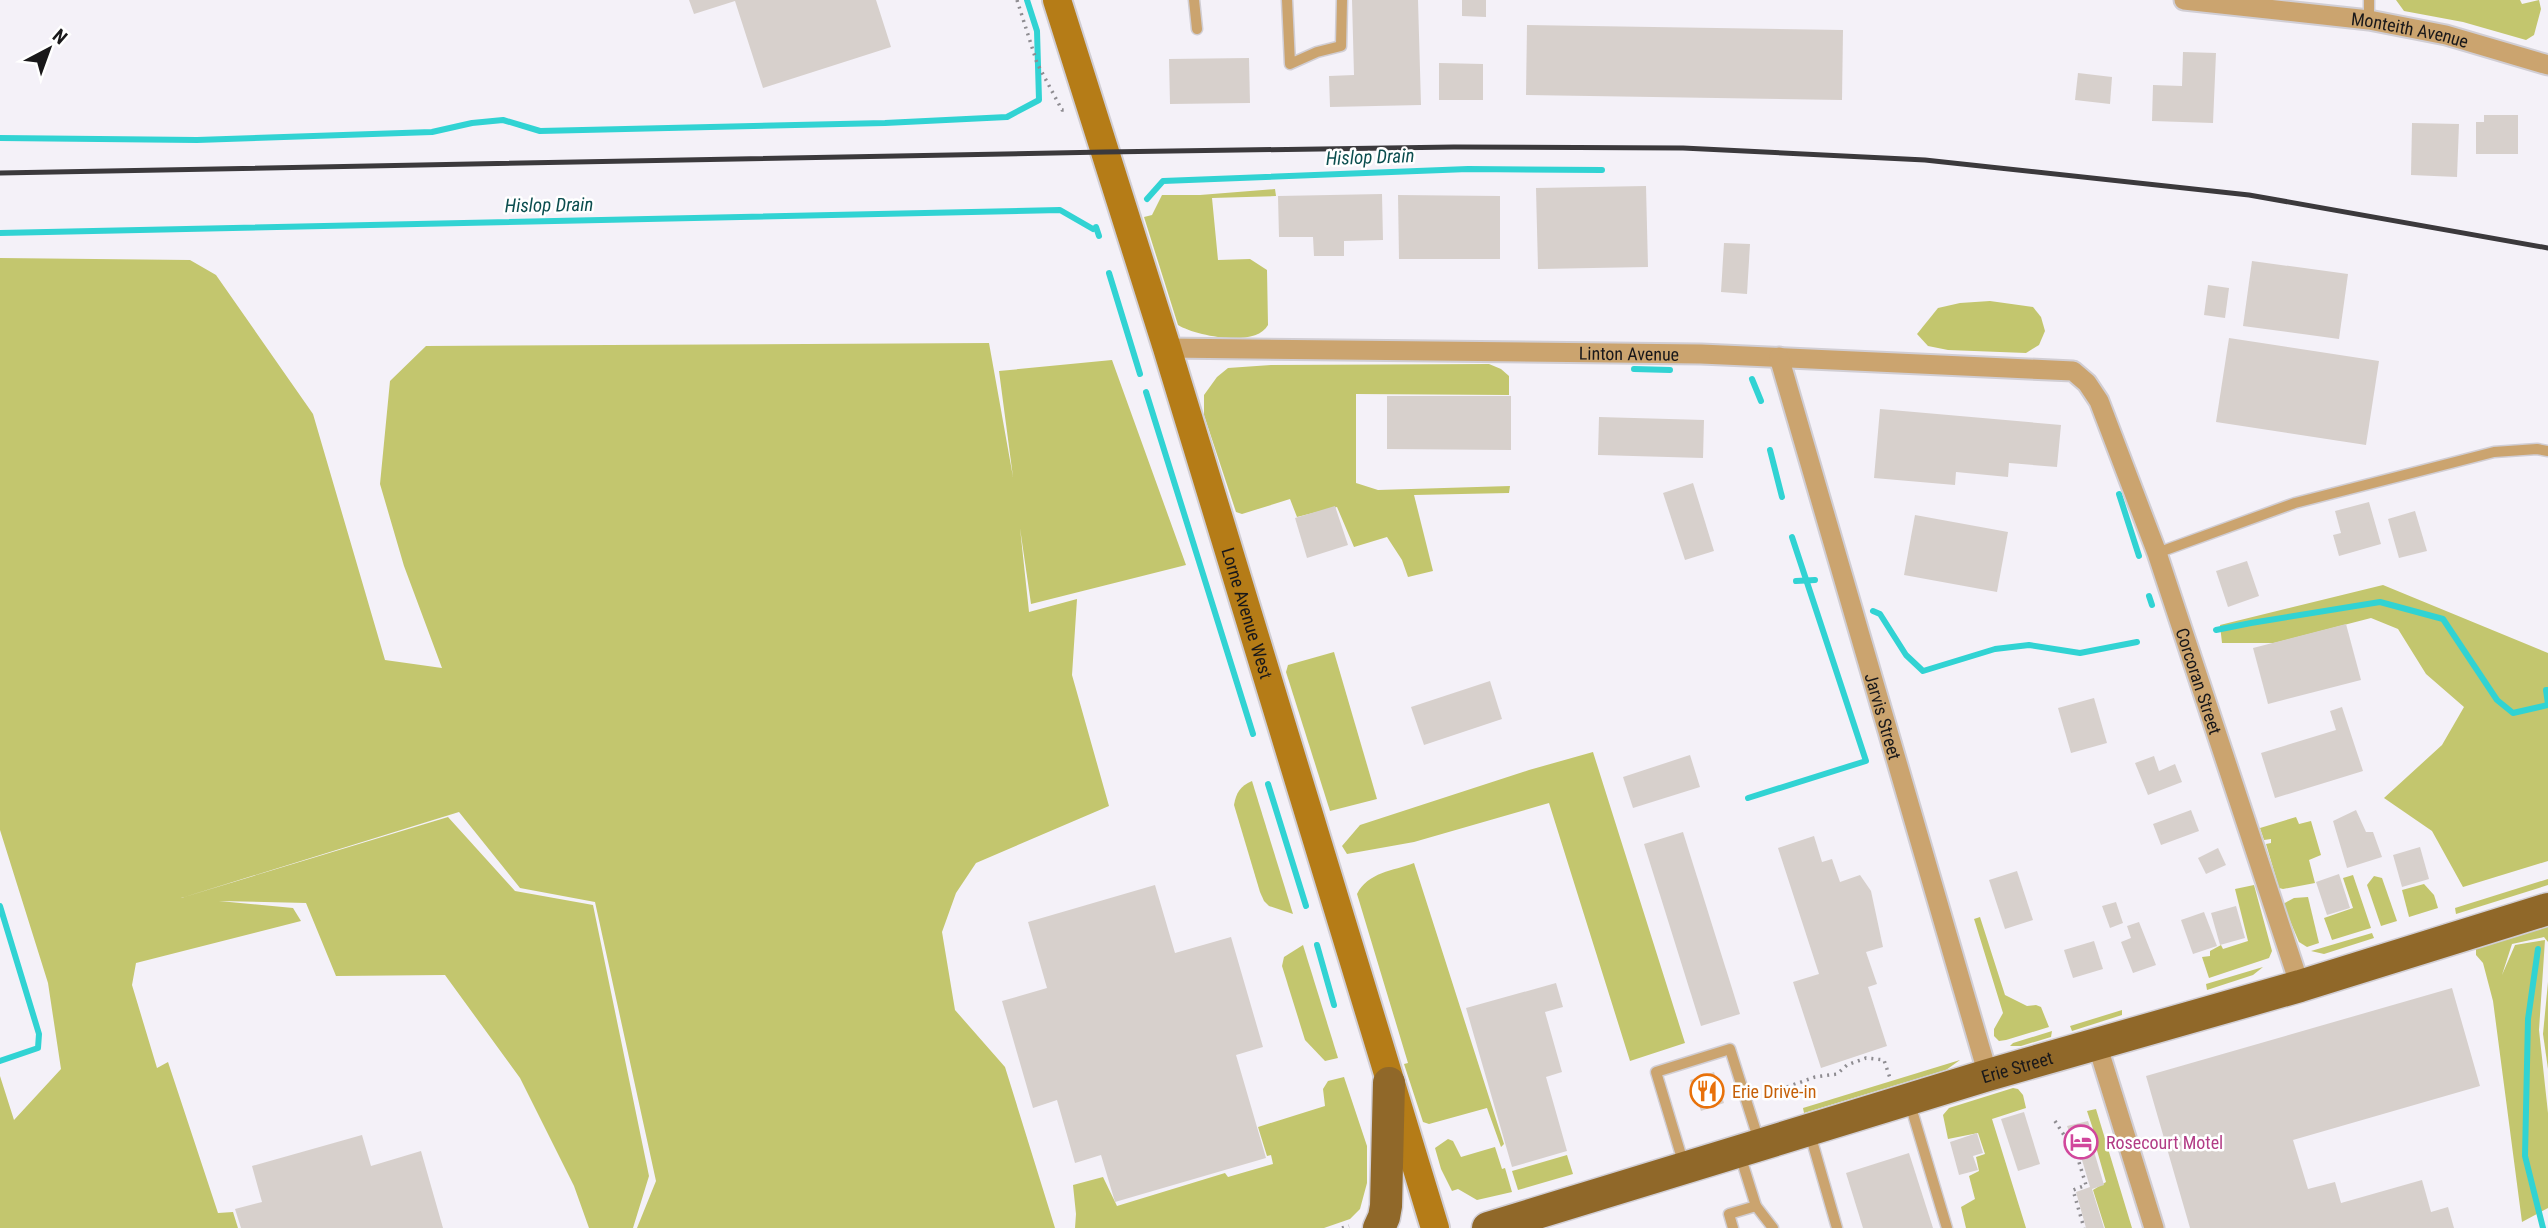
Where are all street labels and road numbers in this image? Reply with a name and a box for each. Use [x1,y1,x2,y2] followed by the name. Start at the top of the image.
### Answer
[2350,8,2471,52] street label: Monteith Avenue
[1579,342,1679,364] street label: Linton Avenue
[1218,545,1278,681] street label: Lorne Avenue West
[2172,625,2227,737] street label: Corcoran Street
[1861,670,1906,762] street label: Jarvis Street
[1979,1047,2055,1087] street label: Erie Street

